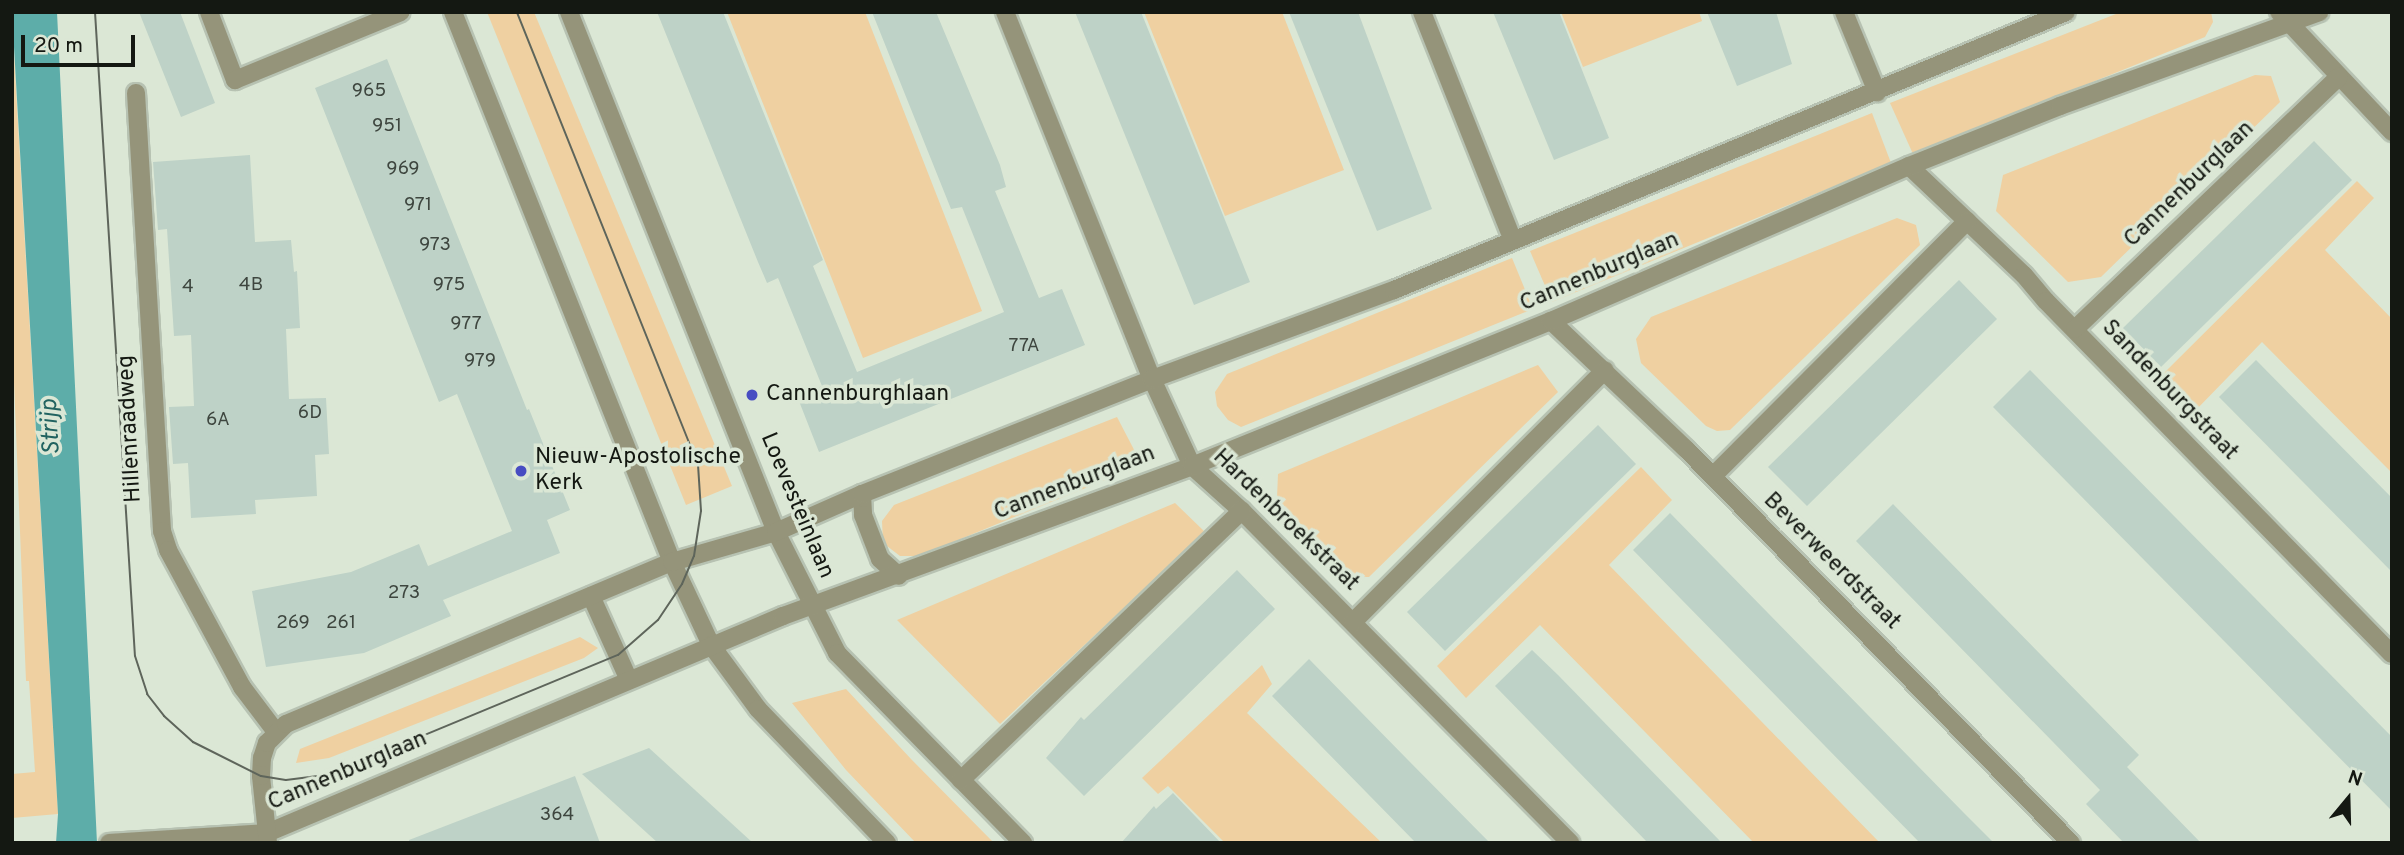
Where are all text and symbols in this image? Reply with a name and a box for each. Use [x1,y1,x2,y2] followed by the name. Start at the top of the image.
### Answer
[24,21,138,65] scale bar
[34,33,83,60] text: 20 m
[352,81,386,103] house number: 965
[372,116,402,138] house number: 951
[2119,116,2261,254] street label: Cannenburglaan
[386,159,420,181] house number: 969
[404,195,432,217] house number: 971
[1516,227,1684,319] street label: Cannenburglaan
[419,235,451,257] house number: 973
[239,275,263,297] house number: 4B
[433,275,465,297] house number: 975
[182,277,194,299] house number: 4
[450,314,482,336] house number: 977
[2095,315,2243,467] street label: Sandenburgstraat
[1008,336,1040,358] house number: 77A
[464,351,496,373] house number: 979
[113,354,149,504] street label: Hillenraadweg
[766,381,949,409] place label: Cannenburghlaan
[744,387,760,403] marker: Cannenburghlaan
[36,398,68,456] water label: Strijp
[298,403,322,425] house number: 6D
[206,410,230,432] house number: 6A
[753,429,839,583] street label: Loevesteinlaan
[991,441,1159,527] street label: Cannenburglaan
[535,444,741,498] place label: Nieuw-Apostolische Kerk
[1206,444,1364,598] street label: Hardenbroekstraat
[513,463,529,479] marker: Nieuw-Apostolische Kerk
[1757,488,1905,636] street label: Beverweerdstraat
[388,583,420,605] house number: 273
[276,613,310,635] house number: 269
[326,613,356,635] house number: 261
[264,726,432,818] street label: Cannenburglaan
[2313,764,2383,834] north arrow
[2344,766,2365,793] text: N
[540,805,574,827] house number: 364

